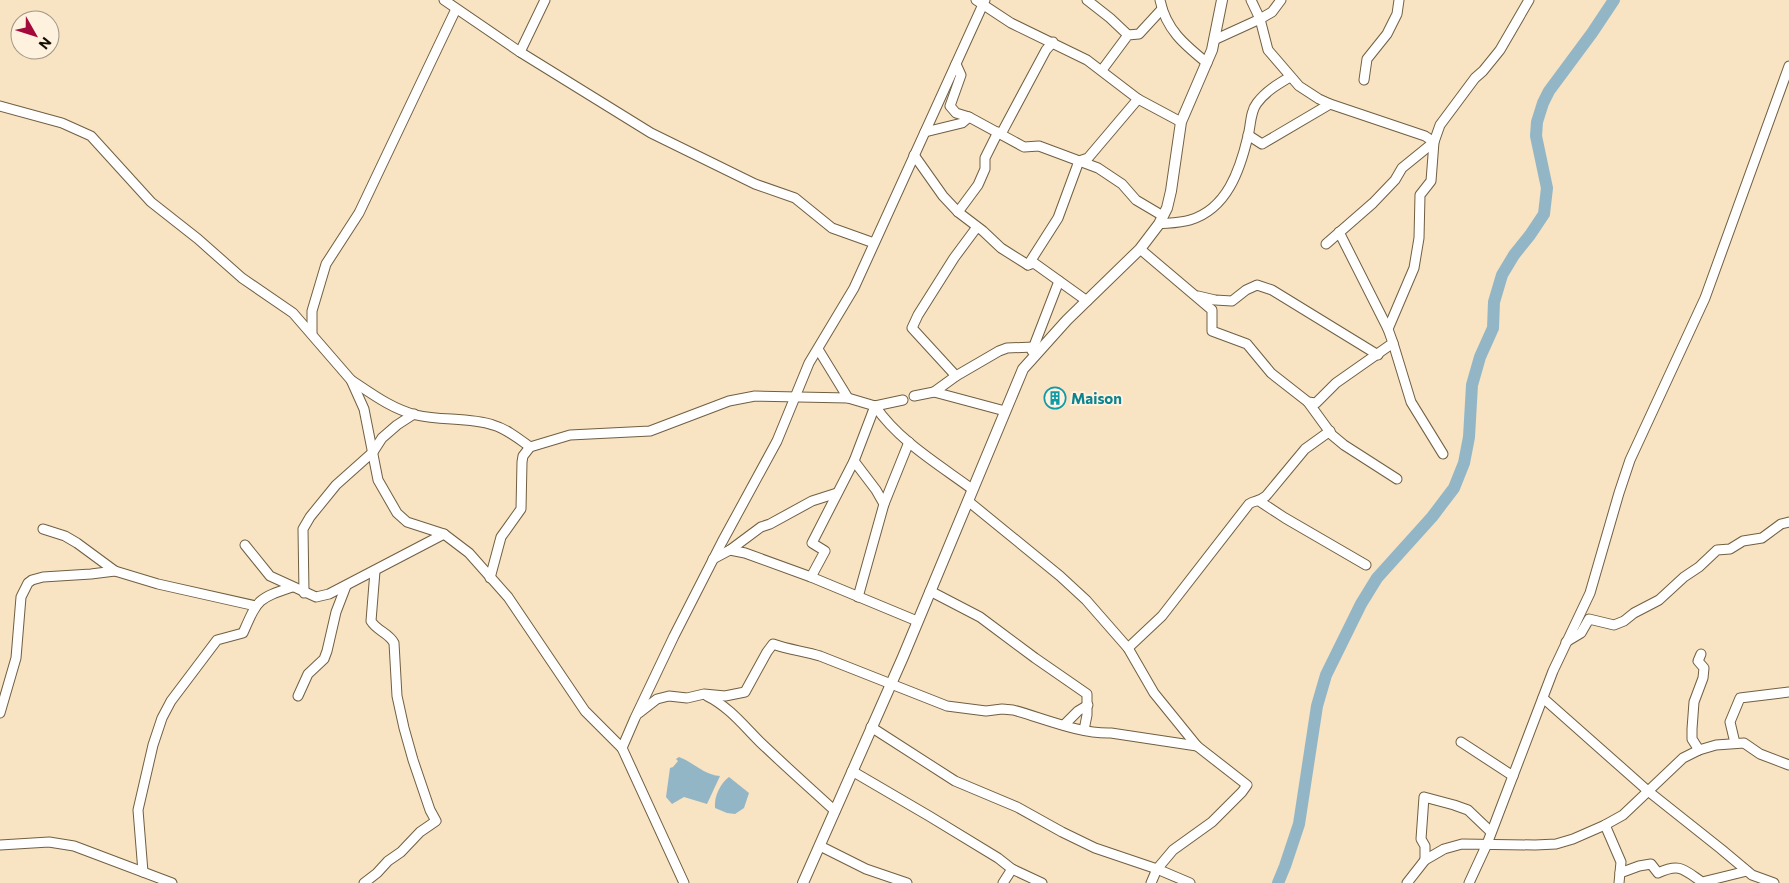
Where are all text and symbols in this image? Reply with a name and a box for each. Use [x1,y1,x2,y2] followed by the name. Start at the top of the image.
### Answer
[10,10,60,60] north arrow
[36,34,55,53] text: N
[1043,386,1067,410] building icon: Maison
[1071,389,1122,407] place label: Maison

